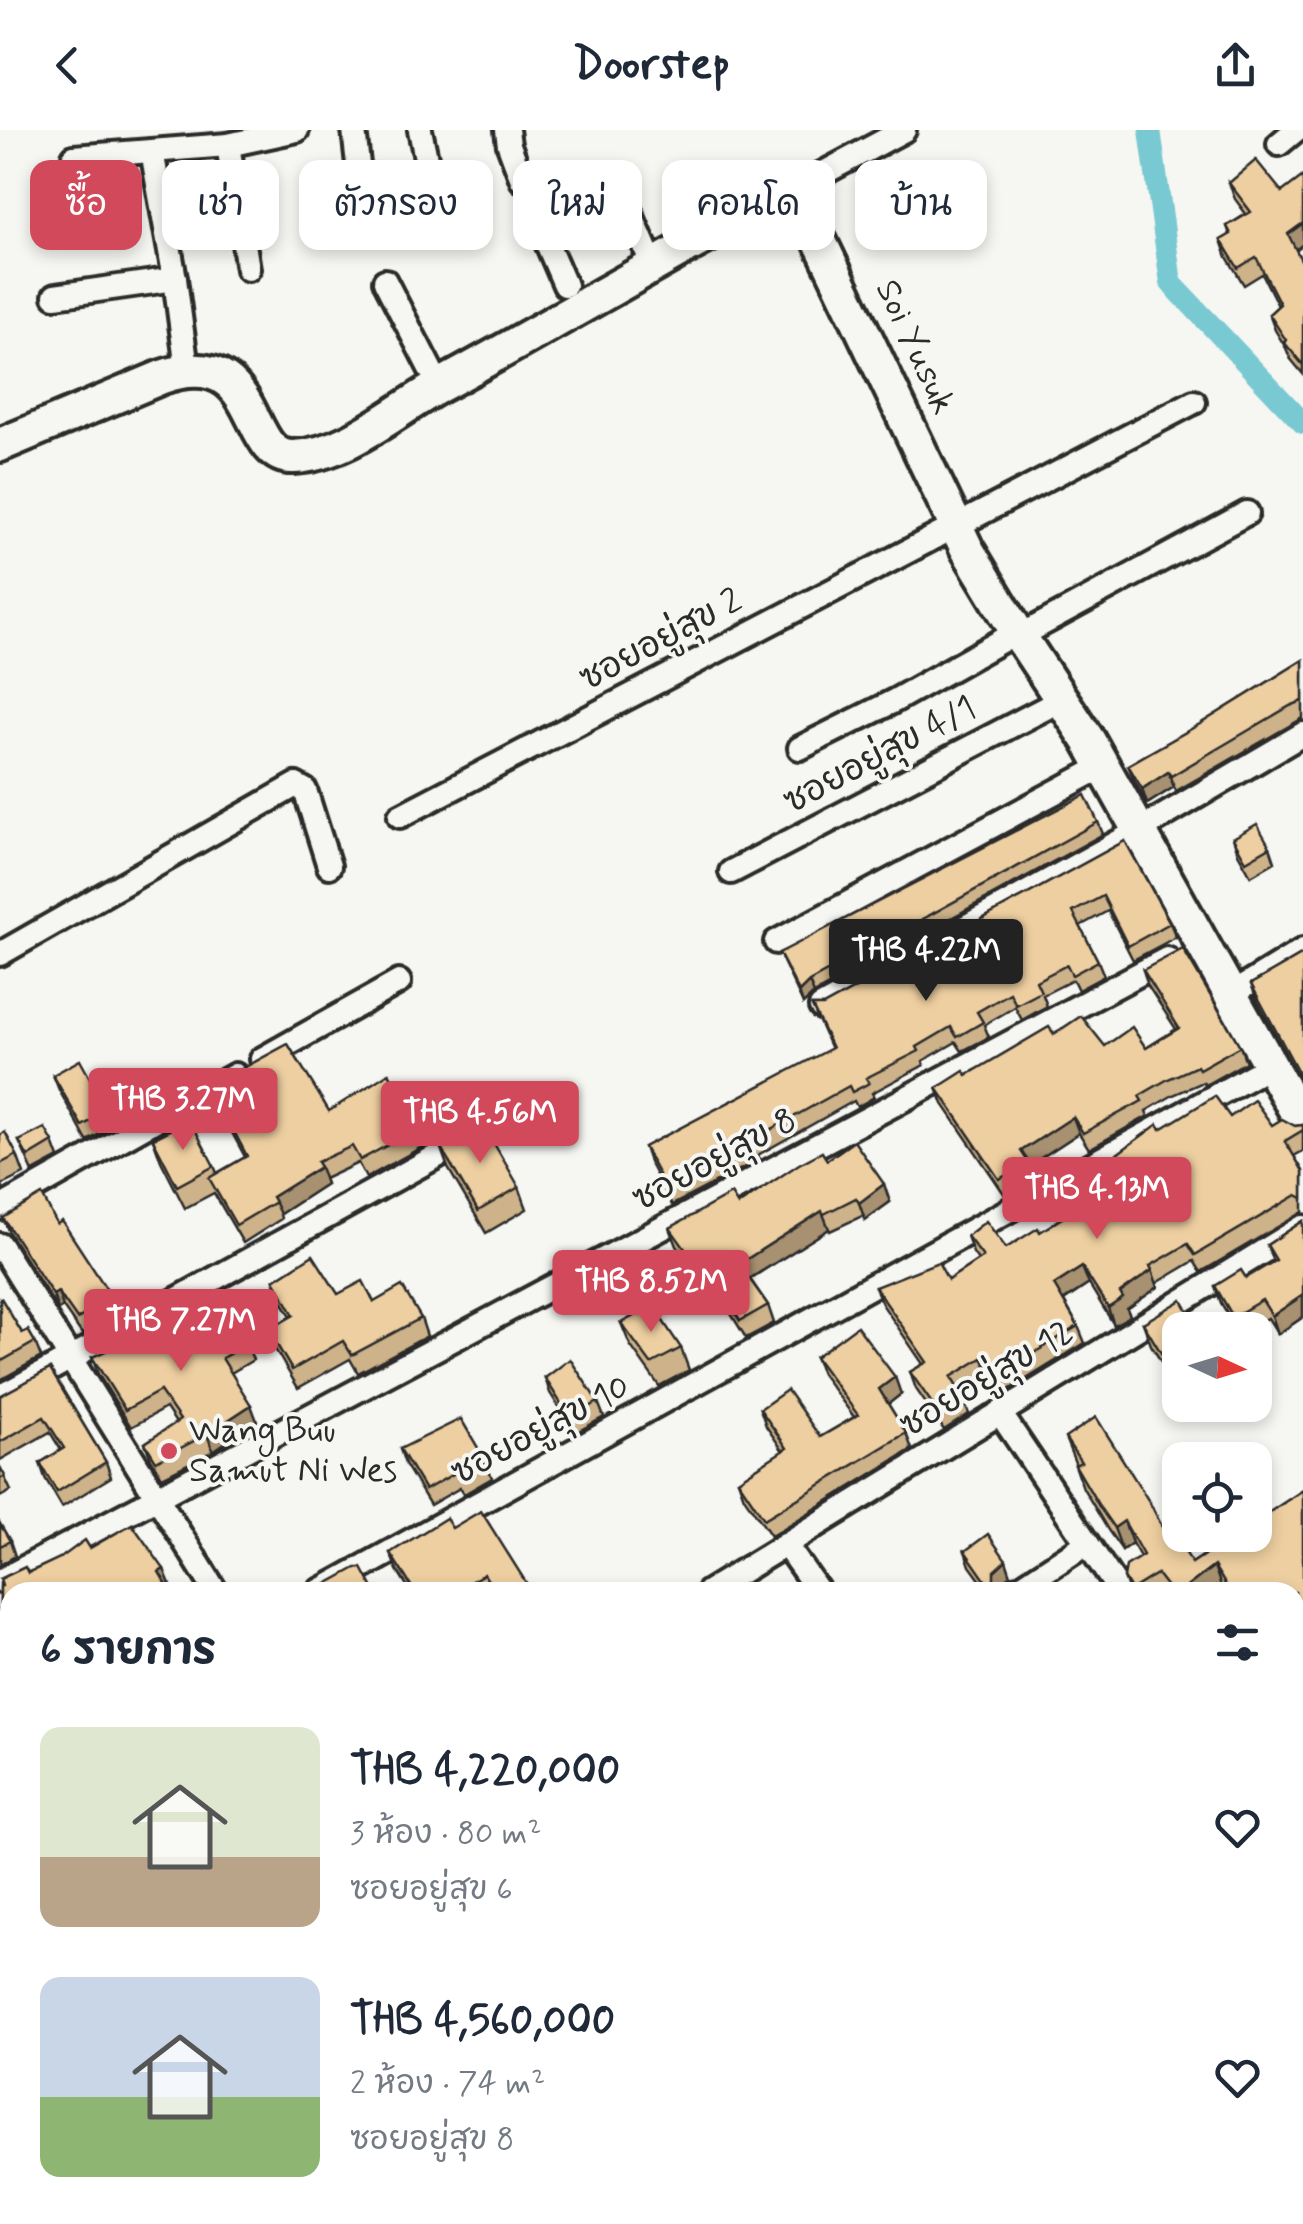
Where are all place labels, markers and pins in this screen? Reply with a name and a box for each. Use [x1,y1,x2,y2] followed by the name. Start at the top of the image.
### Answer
[812,919,1040,1004] pin: THB 4.22M
[69,1068,297,1153] pin: THB 3.27M
[366,1081,594,1166] pin: THB 4.56M
[983,1157,1211,1242] pin: THB 4.13M
[537,1250,765,1335] pin: THB 8.52M
[67,1289,295,1374] pin: THB 7.27M
[189,1408,397,1494] place label: Wang Buu Samut Ni Wes
[158,1440,180,1462] marker: Wang Buu Samut Ni Wes

